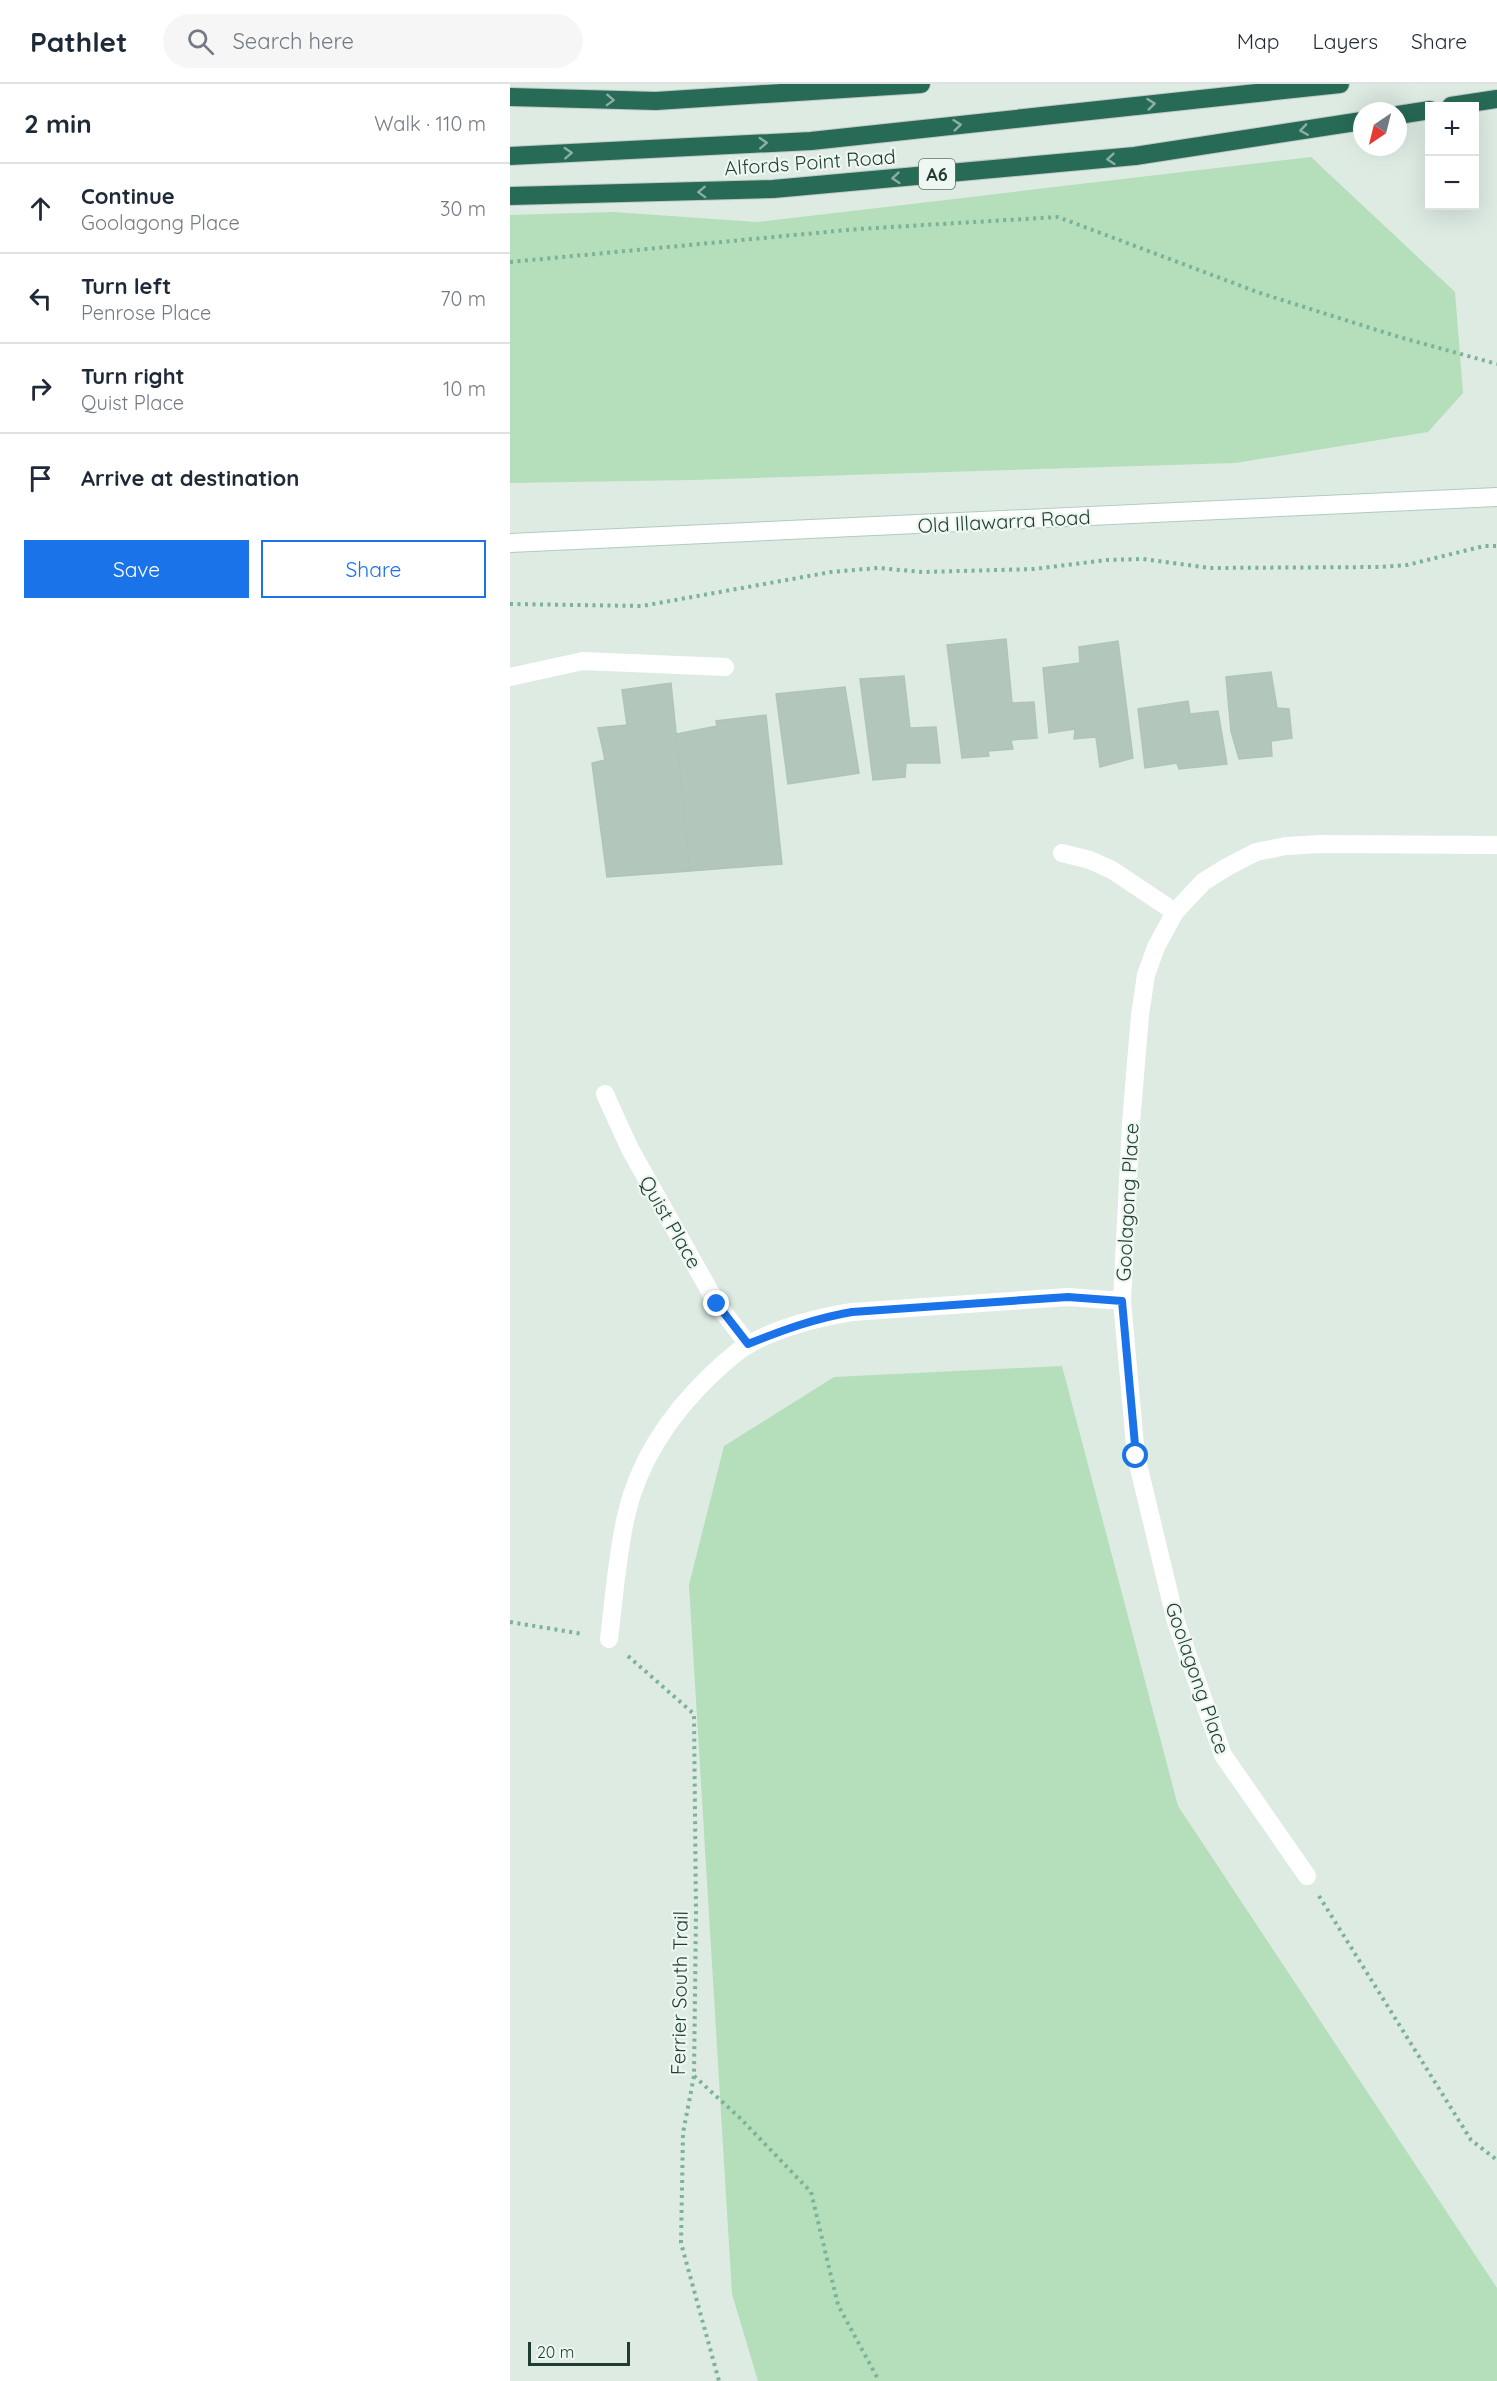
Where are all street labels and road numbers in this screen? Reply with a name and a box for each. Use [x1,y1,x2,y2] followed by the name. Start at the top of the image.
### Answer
[723,144,897,180] street label: Alfords Point Road
[919,159,955,189] road number: A6
[917,504,1091,538] street label: Old Illawarra Road
[1110,1122,1144,1282] street label: Goolagong Place
[634,1171,708,1273] street label: Quist Place
[1160,1599,1236,1757] street label: Goolagong Place
[665,1911,693,2075] street label: Ferrier South Trail

